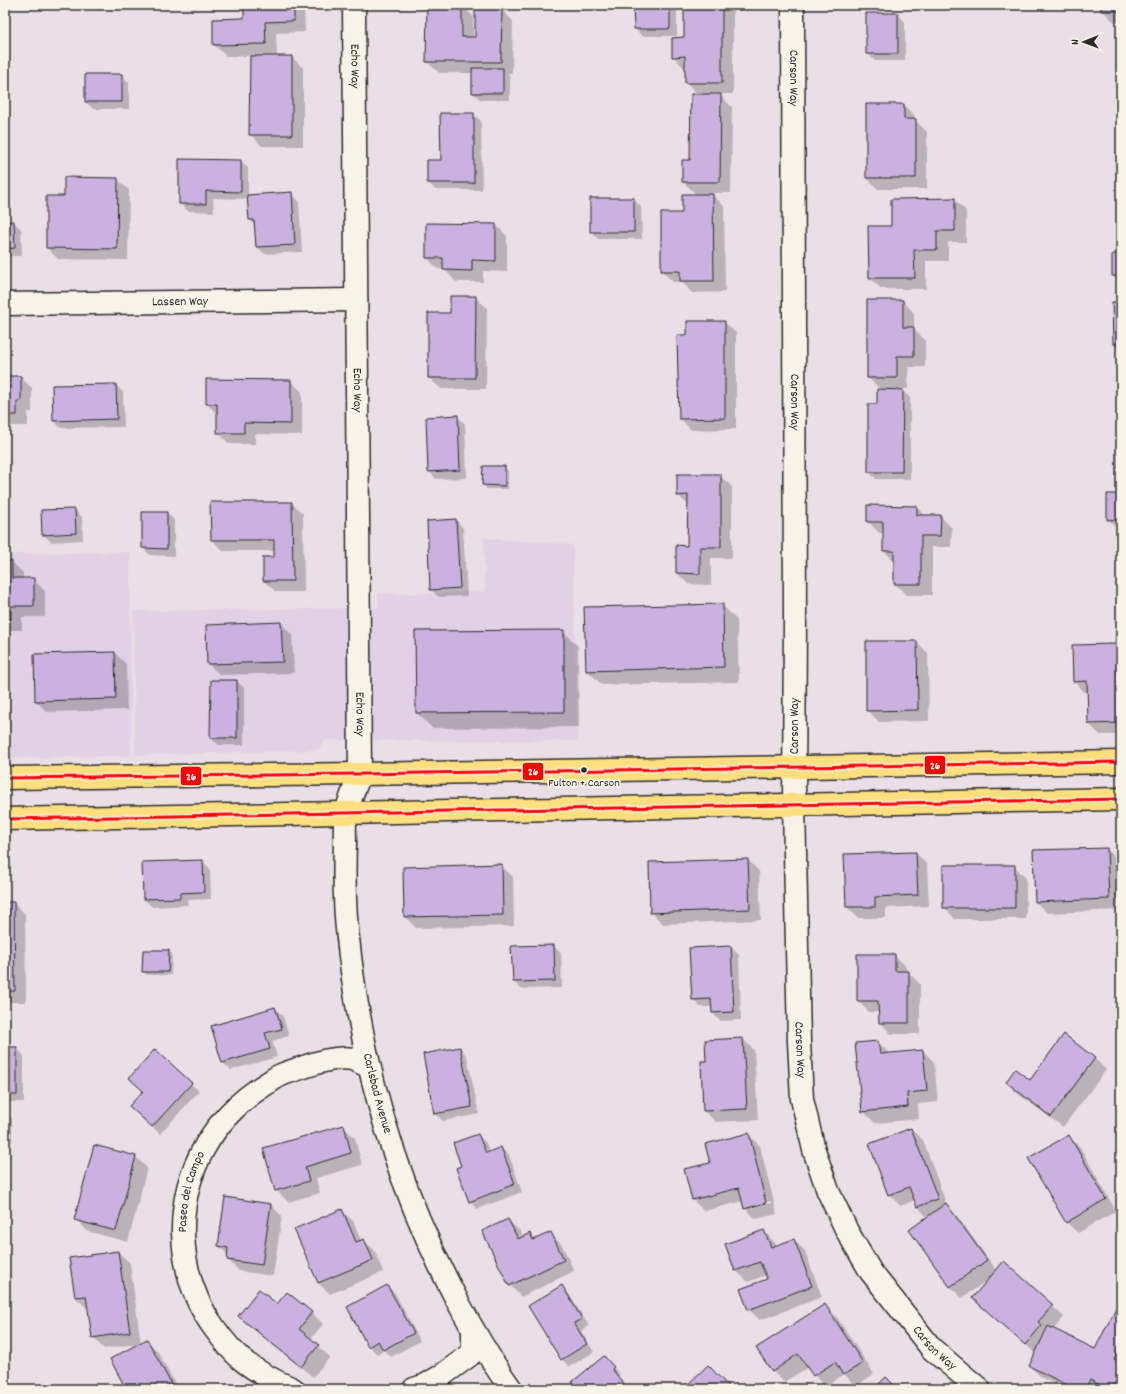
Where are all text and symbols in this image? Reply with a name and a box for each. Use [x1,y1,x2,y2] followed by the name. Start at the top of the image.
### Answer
[1064,22,1104,62] north arrow
[1068,39,1084,45] text: N
[345,44,364,89] street label: Echo Way
[784,50,803,107] street label: Carson Way
[152,292,209,312] street label: Lassen Way
[347,368,367,413] street label: Echo Way
[785,374,804,431] street label: Carson Way
[350,692,369,737] street label: Echo Way
[786,697,805,754] street label: Carson Way
[924,755,946,775] line badge: 26
[930,759,941,775] text: 26
[522,762,544,781] line badge: 26
[528,765,539,781] text: 26
[579,765,589,775] marker: Fulton + Carson
[180,766,202,786] line badge: 26
[186,770,197,786] text: 26
[548,775,620,792] place label: Fulton + Carson
[789,1021,810,1079] street label: Carson Way
[357,1051,397,1136] street label: Carlsbad Avenue
[173,1148,210,1232] street label: Paseo del Campo
[908,1322,961,1376] street label: Carson Way

